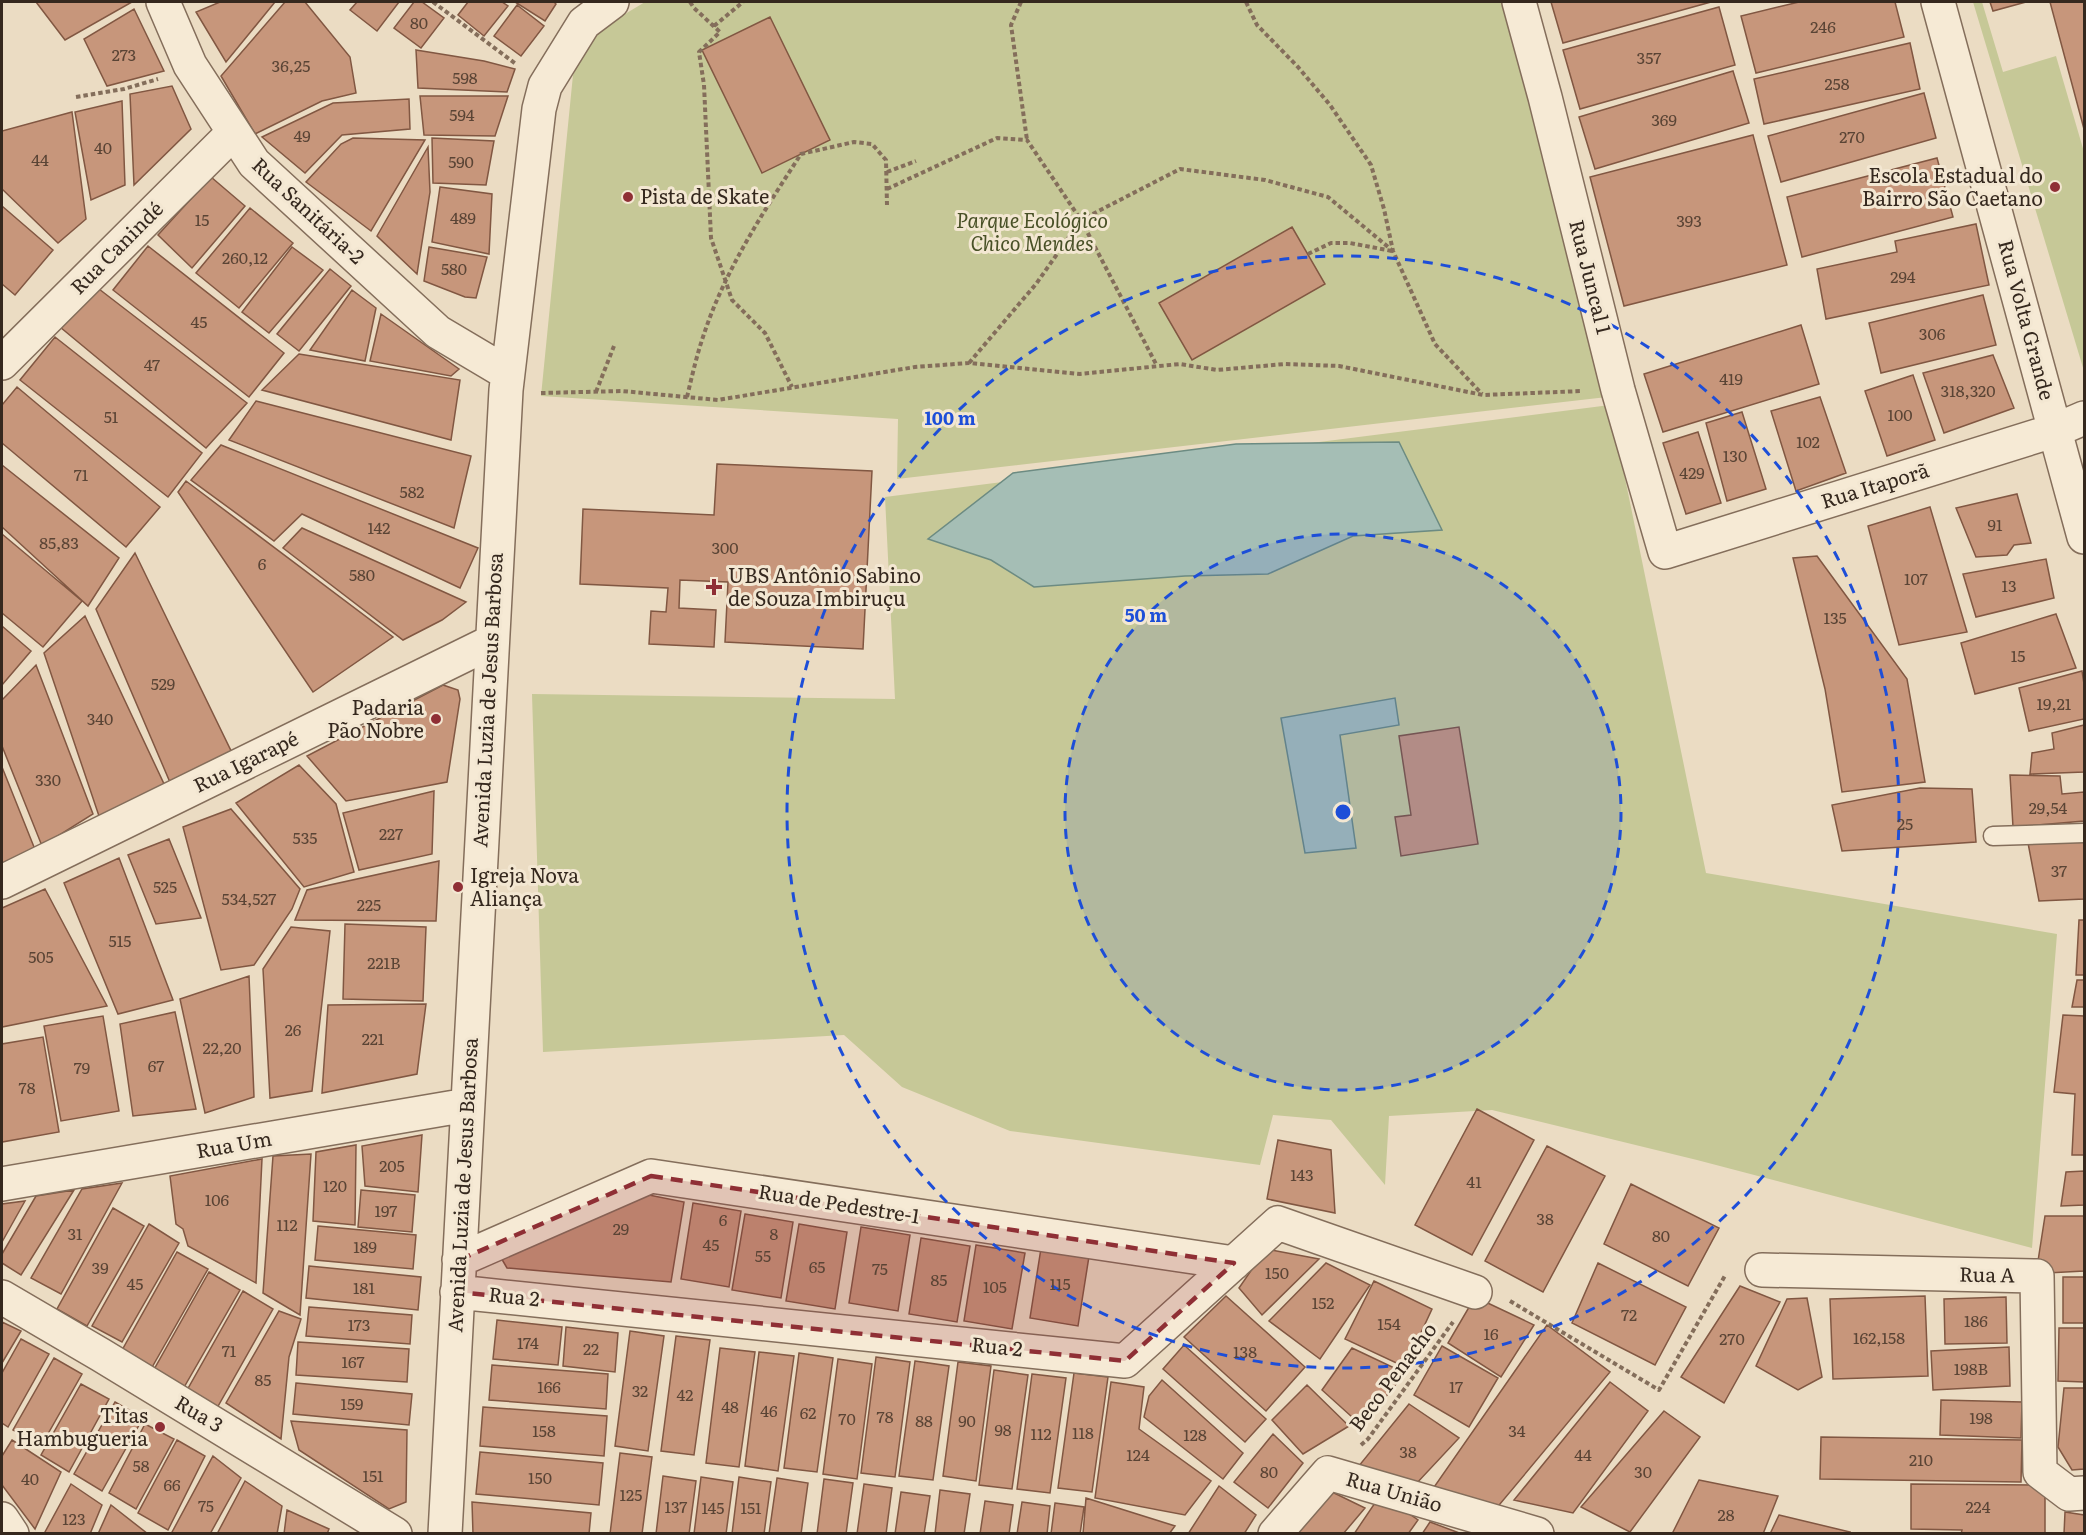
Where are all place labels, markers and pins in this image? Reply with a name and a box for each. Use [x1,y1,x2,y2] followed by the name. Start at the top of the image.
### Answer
[1862,159,2043,212] place label: Escola Estadual do Bairro São Caetano
[640,180,769,210] place label: Pista de Skate
[2048,180,2062,194] marker: Escola Estadual do Bairro São Caetano
[621,190,635,204] marker: Pista de Skate
[728,559,921,612] place label: UBS Antônio Sabino de Souza Imbiruçu
[705,578,723,596] marker: UBS Antônio Sabino de Souza Imbiruçu
[327,691,424,744] place label: Padaria Pão Nobre
[429,712,443,726] marker: Padaria Pão Nobre
[1333,802,1353,822] centre of rings
[470,859,579,912] place label: Igreja Nova Aliança
[451,880,465,894] marker: Igreja Nova Aliança
[16,1399,148,1452] place label: Titas Hambugueria
[153,1420,167,1434] marker: Titas Hambugueria

